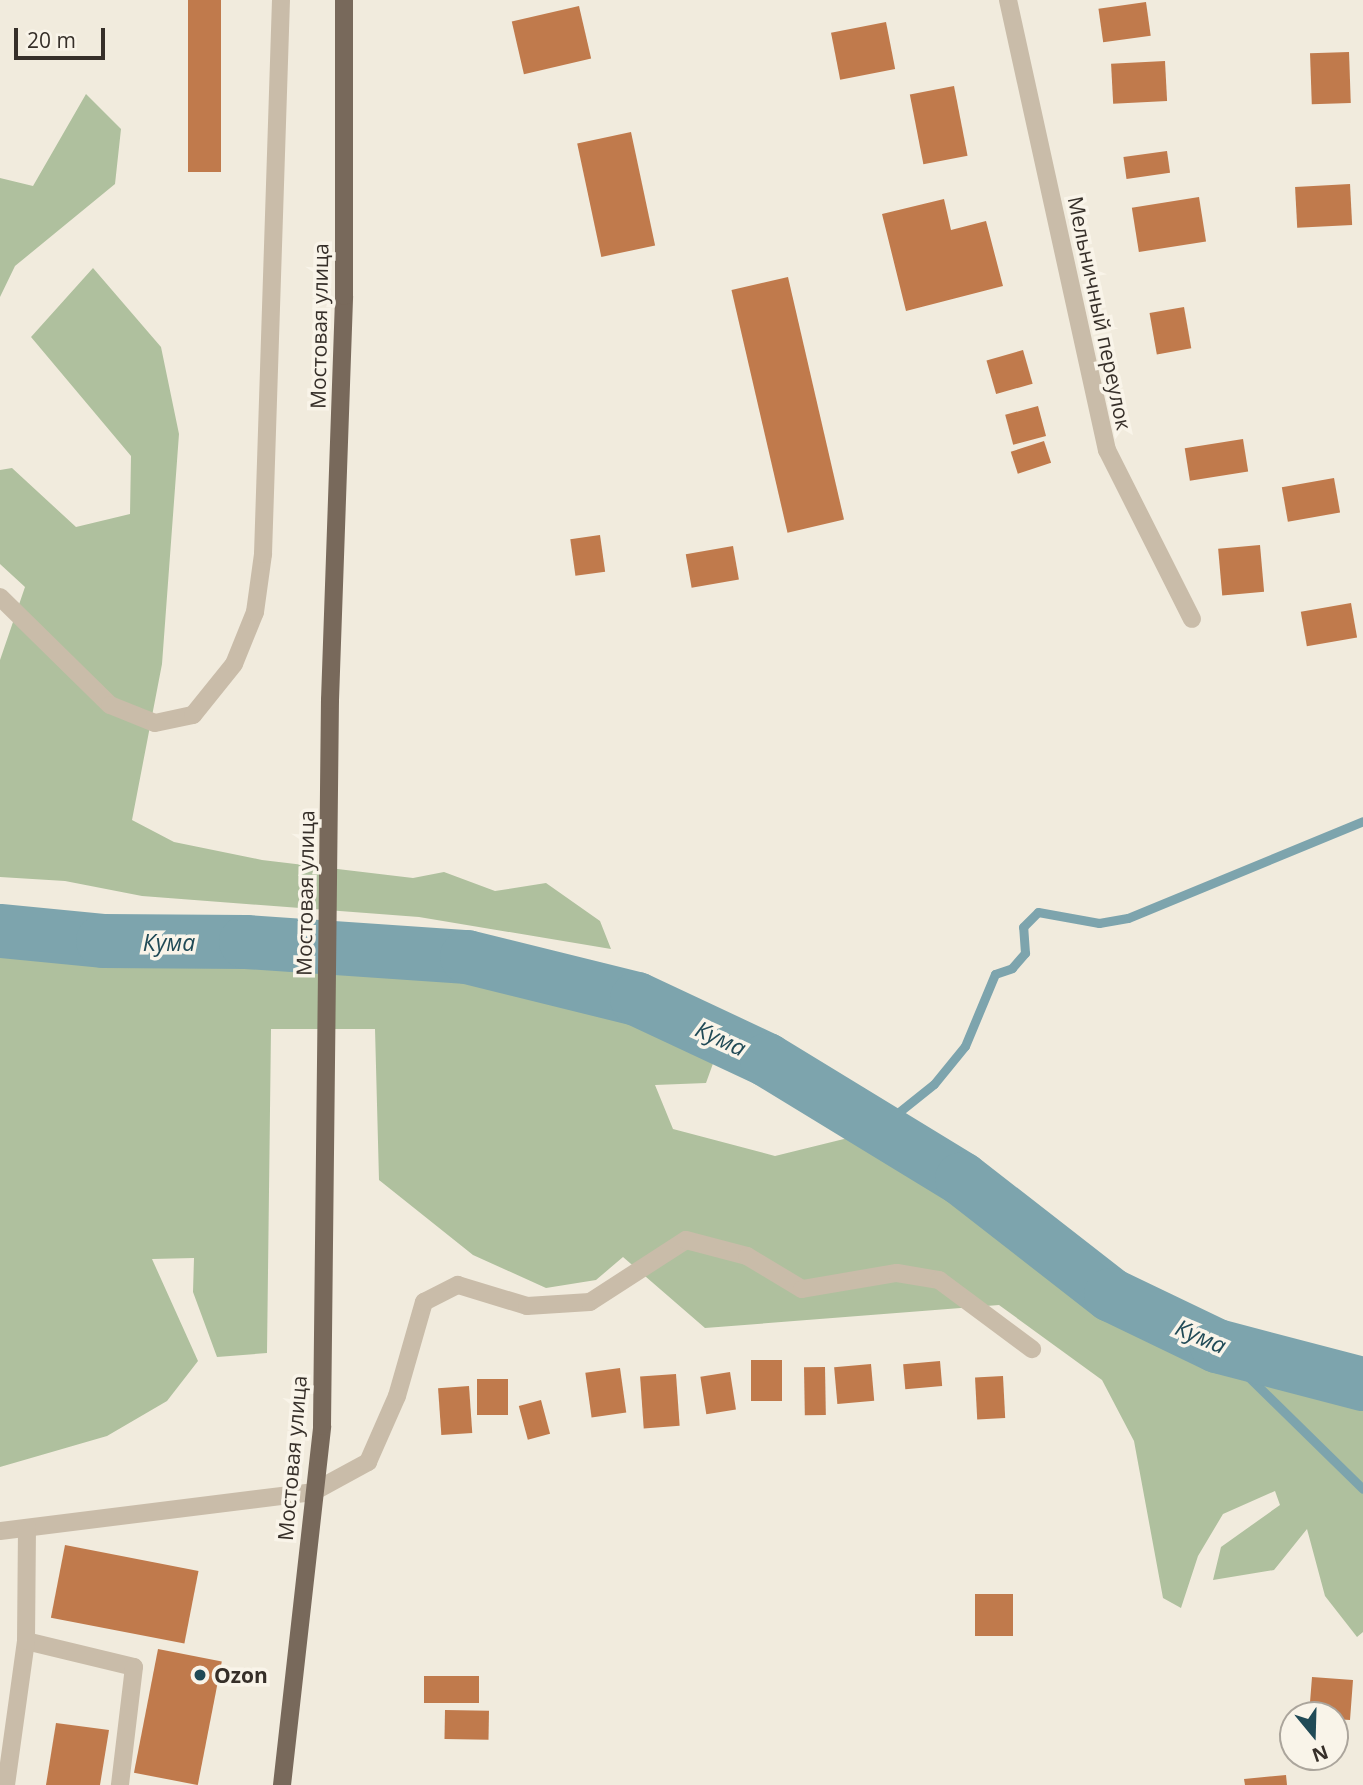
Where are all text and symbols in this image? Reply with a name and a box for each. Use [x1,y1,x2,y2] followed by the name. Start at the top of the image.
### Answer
[18,14,108,58] scale bar
[27,26,76,54] text: 20 m
[1063,194,1137,432] street label: Мельничный переулок
[305,243,333,409] street label: Мостовая улица
[291,810,319,976] street label: Мостовая улица
[143,928,195,956] water label: Кума
[691,1014,751,1062] water label: Кума
[1171,1313,1231,1359] water label: Кума
[272,1374,312,1542] street label: Мостовая улица
[214,1662,268,1688] place label: Ozon
[192,1667,208,1683] marker: Ozon
[1279,1701,1349,1771] north arrow
[1309,1739,1332,1769] text: N

